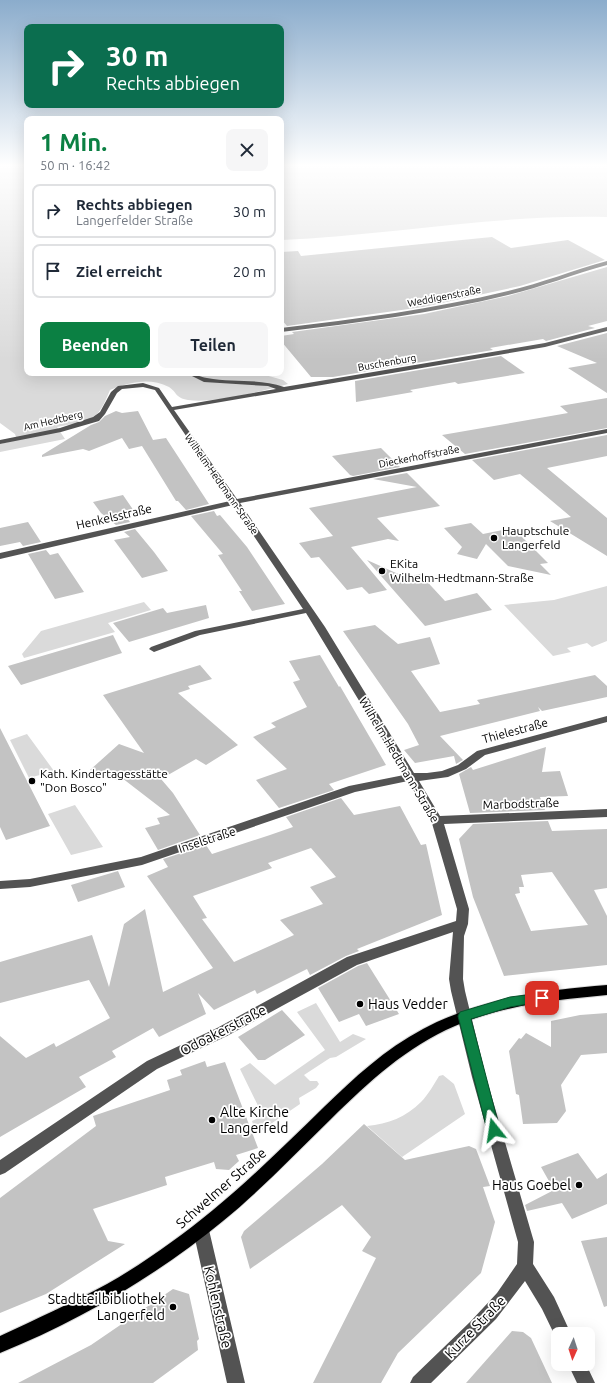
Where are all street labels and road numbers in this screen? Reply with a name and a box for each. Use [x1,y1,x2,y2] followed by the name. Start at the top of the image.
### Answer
[406,284,482,309] street label: Weddigenstraße
[357,352,417,373] street label: Buschenburg
[22,408,84,433] street label: Am Hedtberg
[183,432,260,537] street label: Wilhelm-Hedtmann-Straße
[378,443,460,470] street label: Dieckerhoffstraße
[75,501,153,532] street label: Henkelsstraße
[357,695,442,825] street label: Wilhelm-Hedtmann-Straße
[481,716,549,746] street label: Thielestraße
[482,796,560,811] street label: Marbodstraße
[177,824,237,855] street label: Inselstraße
[177,1001,269,1059] street label: Odoakerstraße
[173,1145,269,1231] street label: Schwelmer Straße
[201,1264,235,1350] street label: Kohlenstraße
[441,1292,509,1362] street label: Kurze Straße

